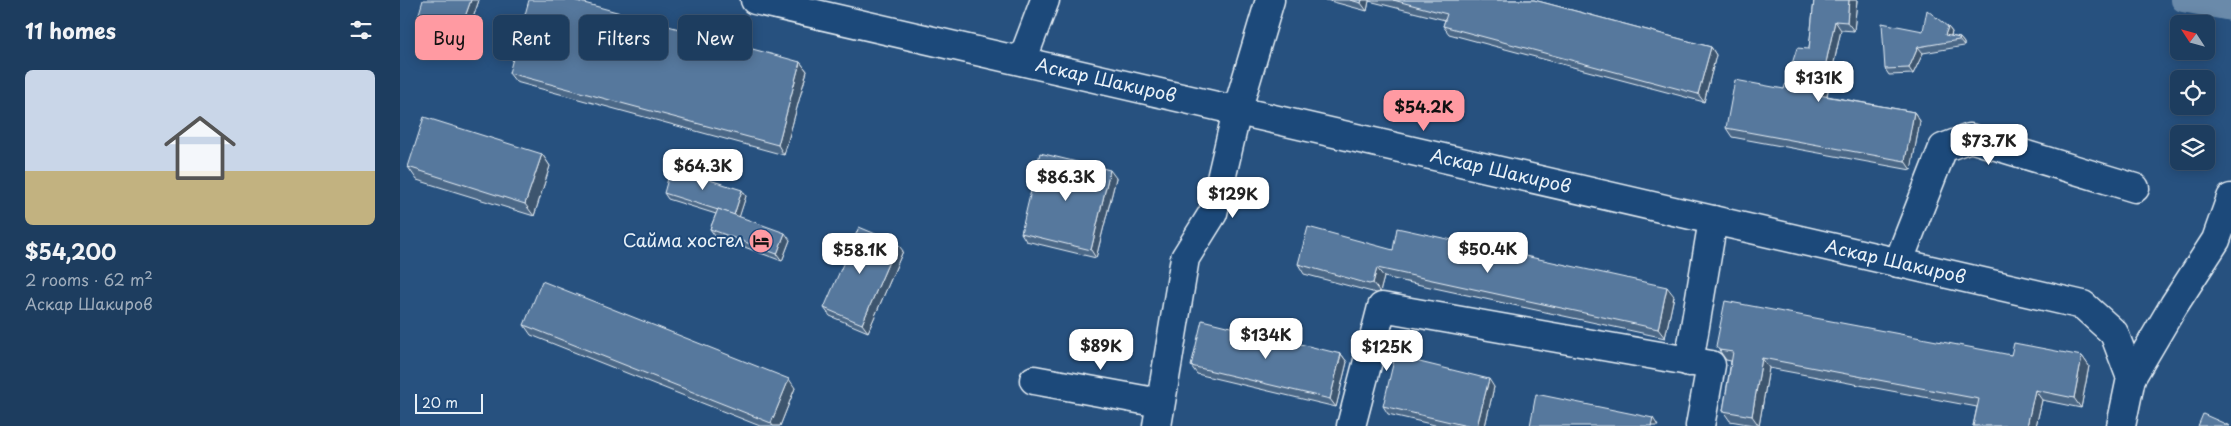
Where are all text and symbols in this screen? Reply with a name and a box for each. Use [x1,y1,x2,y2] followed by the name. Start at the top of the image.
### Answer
[25,14,116,46] text: 11 homes
[415,15,483,60] chip: Buy
[493,15,569,60] chip: Rent
[579,15,668,60] chip: Filters
[678,15,752,60] chip: New
[2170,15,2215,60] north arrow
[2170,15,2215,170] map controls
[347,16,375,44] icon: filters
[1033,50,1179,108] street label: Аскар Шакиров
[1784,61,1854,103] pin: $131K
[1796,65,1842,89] text: $131K
[2170,70,2215,115] button: locate
[1383,90,1465,132] pin: $54.2K
[1394,94,1454,118] text: $54.2K
[155,103,245,193] icon: home
[1948,124,2030,166] pin: $73.7K
[2170,125,2215,170] button: layers
[1962,128,2016,152] text: $73.7K
[1428,141,1574,199] street label: Аскар Шакиров
[662,148,744,191] pin: $64.3K
[674,153,732,177] text: $64.3K
[1025,160,1107,202] pin: $86.3K
[1037,164,1095,188] text: $86.3K
[1198,176,1268,219] pin: $129K
[1208,181,1258,205] text: $129K
[623,226,744,253] place label: Сайма хостел
[748,228,774,254] hotel icon: Сайма хостел
[1823,231,1969,290] street label: Аскар Шакиров
[819,232,901,275] pin: $58.1K
[1447,232,1529,274] pin: $50.4K
[25,235,116,267] text: $54,200
[1459,236,1517,260] text: $50.4K
[833,237,887,261] text: $58.1K
[25,267,153,291] text: 2 rooms · 62 m²
[25,291,153,315] text: Аскар Шакиров
[1231,318,1301,360] pin: $134K
[1241,322,1292,346] text: $134K
[1071,328,1131,371] pin: $89K
[1352,330,1422,372] pin: $125K
[1080,333,1122,357] text: $89K
[1362,334,1412,358] text: $125K
[415,391,482,414] scale bar
[422,392,458,413] text: 20 m

